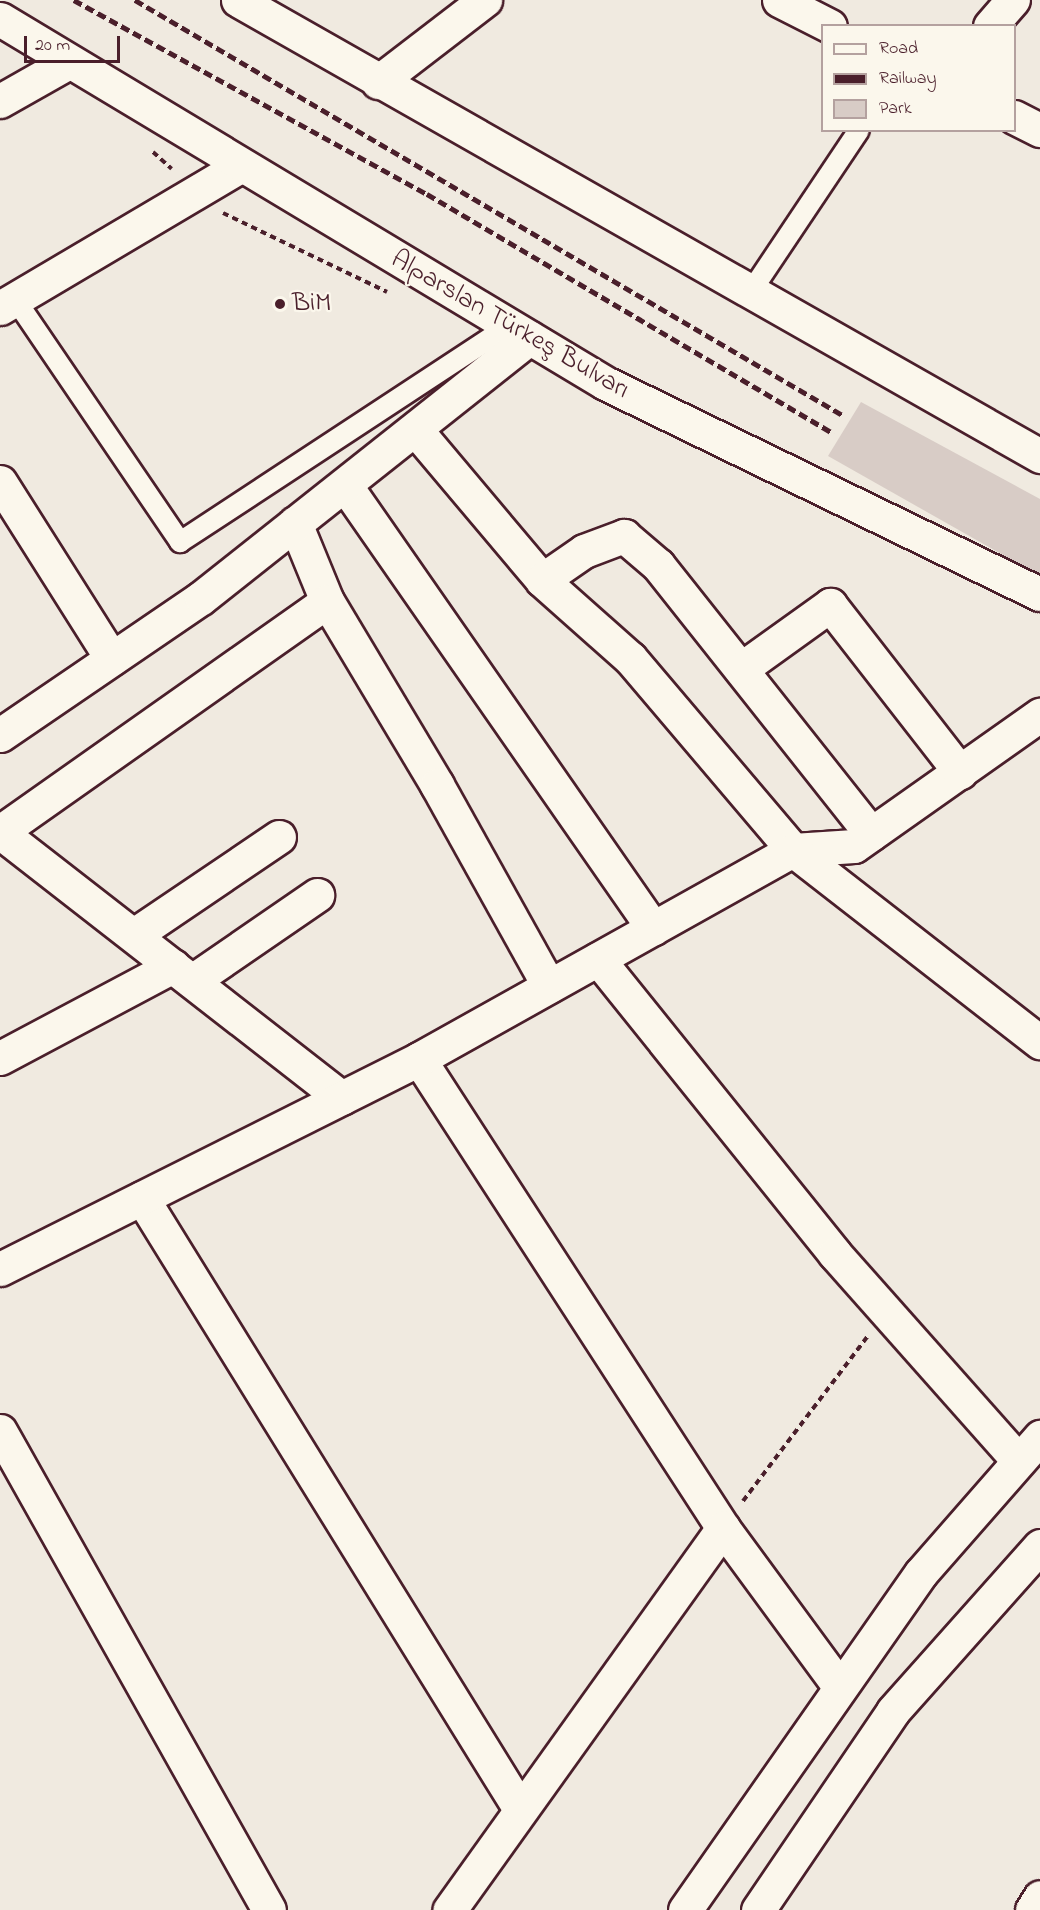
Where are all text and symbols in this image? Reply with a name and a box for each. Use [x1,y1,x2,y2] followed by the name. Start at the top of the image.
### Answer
[27,24,123,62] scale bar
[821,24,1016,132] legend
[35,33,70,59] text: 20 m
[879,36,918,62] text: Road
[879,66,936,92] text: Railway
[879,96,912,122] text: Park
[385,243,635,407] street label: Alparslan Türkeş Bulvarı
[292,288,331,320] place label: BiM
[273,297,287,311] marker: BiM

